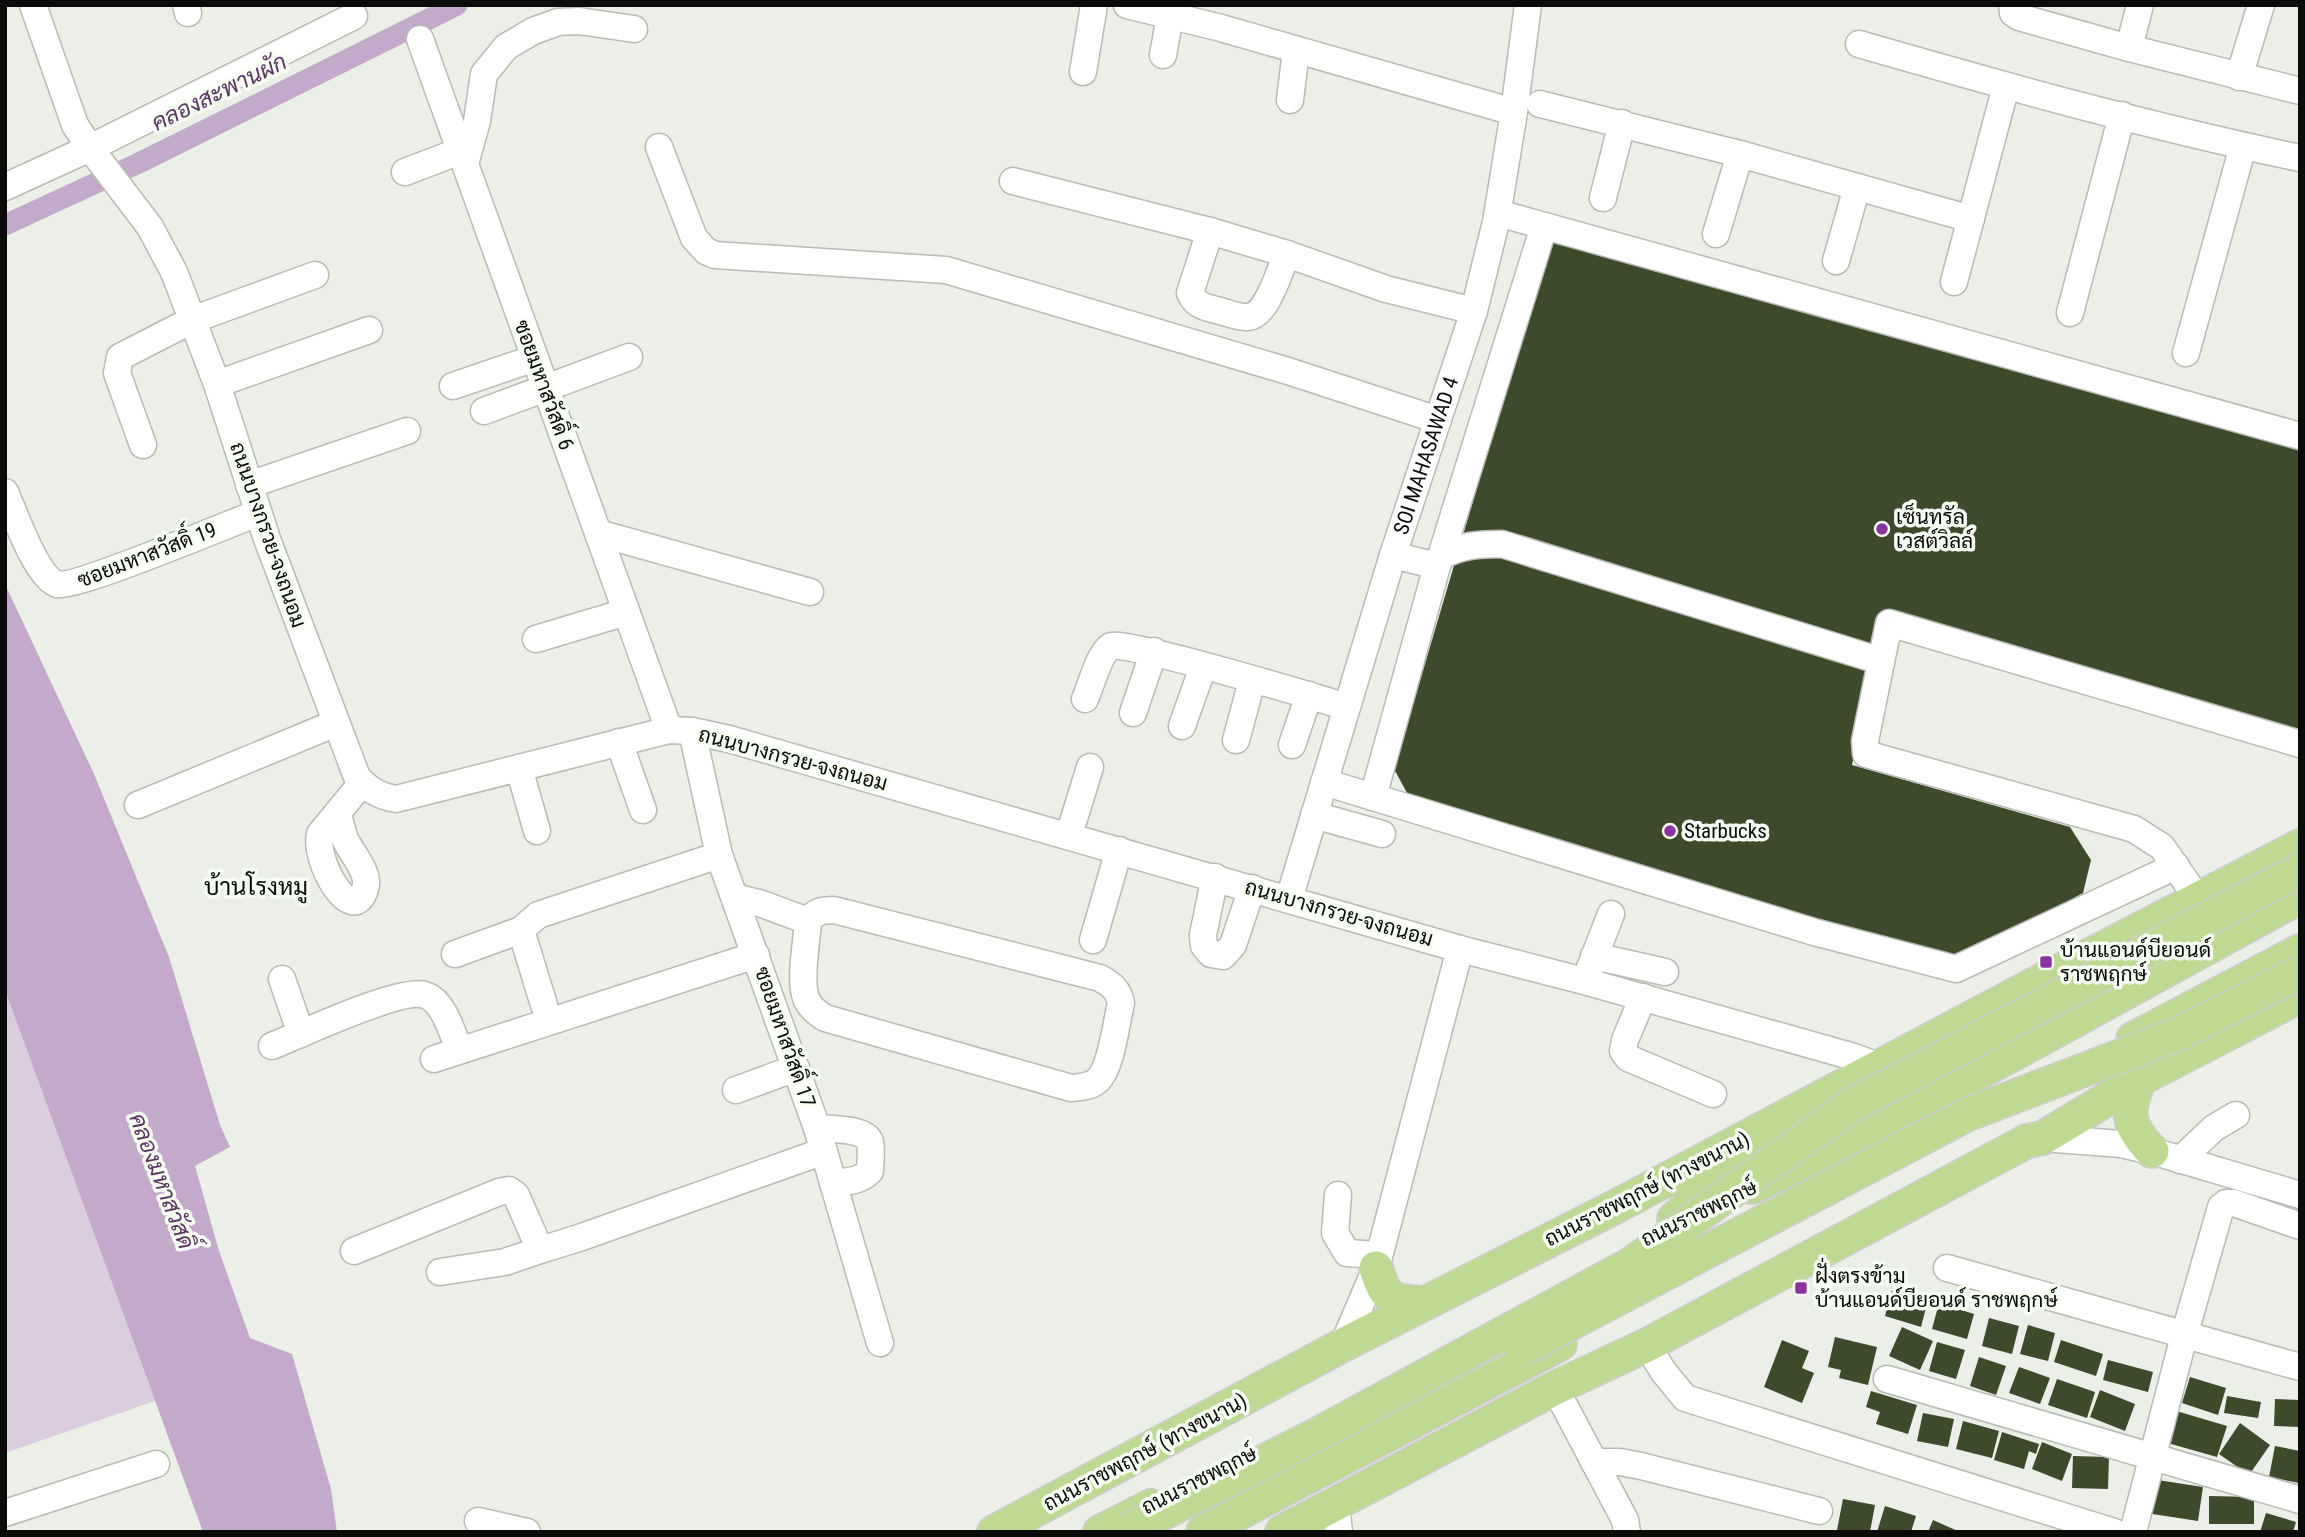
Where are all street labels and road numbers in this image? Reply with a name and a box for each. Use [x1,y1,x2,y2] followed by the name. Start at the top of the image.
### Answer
[509,314,586,453] street label: ซอยมหาสวัสดิ์ 6
[1389,374,1463,537] street label: SOI MAHASAWAD 4
[225,439,311,631] street label: ถนนบางกรวย-จงถนอม
[71,510,220,593] street label: ซอยมหาสวัสดิ์ 19
[696,722,890,796] street label: ถนนบางกรวย-จงถนอม
[1242,875,1436,951] street label: ถนนบางกรวย-จงถนอม
[750,961,828,1110] street label: ซอยมหาสวัสดิ์ 17
[1540,1126,1754,1252] street label: ถนนราชพฤกษ์ (ทางขนาน)
[1637,1174,1761,1252] street label: ถนนราชพฤกษ์
[1039,1388,1251,1516] street label: ถนนราชพฤกษ์ (ทางขนาน)
[1137,1440,1261,1520] street label: ถนนราชพฤกษ์

